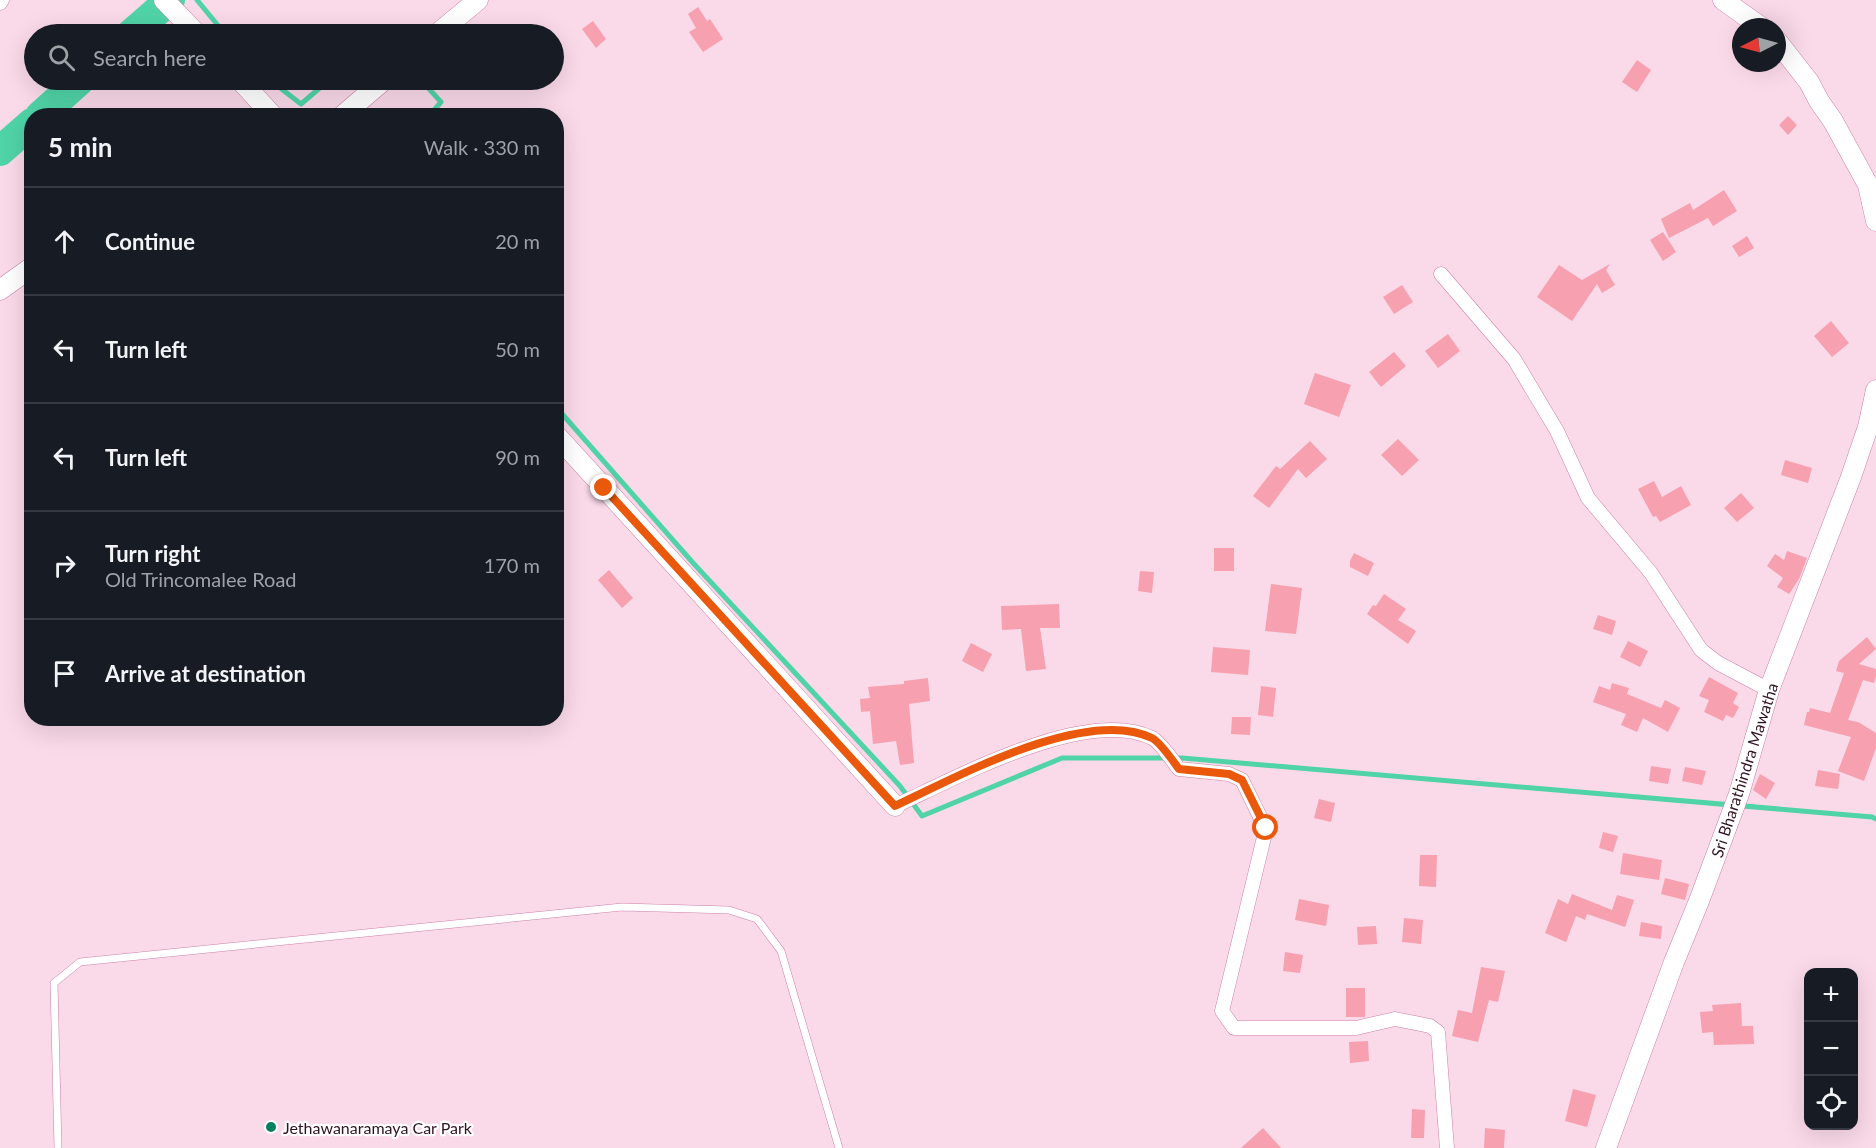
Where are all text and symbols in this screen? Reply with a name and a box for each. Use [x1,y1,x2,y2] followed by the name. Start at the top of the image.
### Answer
[1732,18,1786,72] north arrow
[24,24,564,90] search box
[45,41,78,74] icon: search
[93,44,206,71] text: Search here
[48,131,112,163] text: 5 min
[424,135,540,159] text: Walk · 330 m
[48,225,81,258] icon: ahead
[105,228,195,255] text: Continue
[495,229,540,253] text: 20 m
[48,333,81,366] icon: left
[105,336,187,363] text: Turn left
[495,337,540,361] text: 50 m
[48,441,81,474] icon: left
[105,444,187,471] text: Turn left
[495,445,540,469] text: 90 m
[590,474,616,500] route end
[105,540,200,567] text: Turn right
[48,549,81,582] icon: right
[484,553,540,577] text: 170 m
[105,567,297,591] text: Old Trincomalee Road
[48,657,81,690] icon: arrive
[105,660,306,687] text: Arrive at destination
[1707,680,1781,860] street label: Sri Bharathindra Mawatha
[1252,814,1278,840] route start
[1804,968,1858,1130] map controls
[1804,968,1858,1022] button: +
[1804,1022,1858,1076] button: −
[1804,1076,1858,1130] button: locate
[283,1118,473,1137] place label: Jethawanaramaya Car Park
[264,1120,278,1134] marker: Jethawanaramaya Car Park

